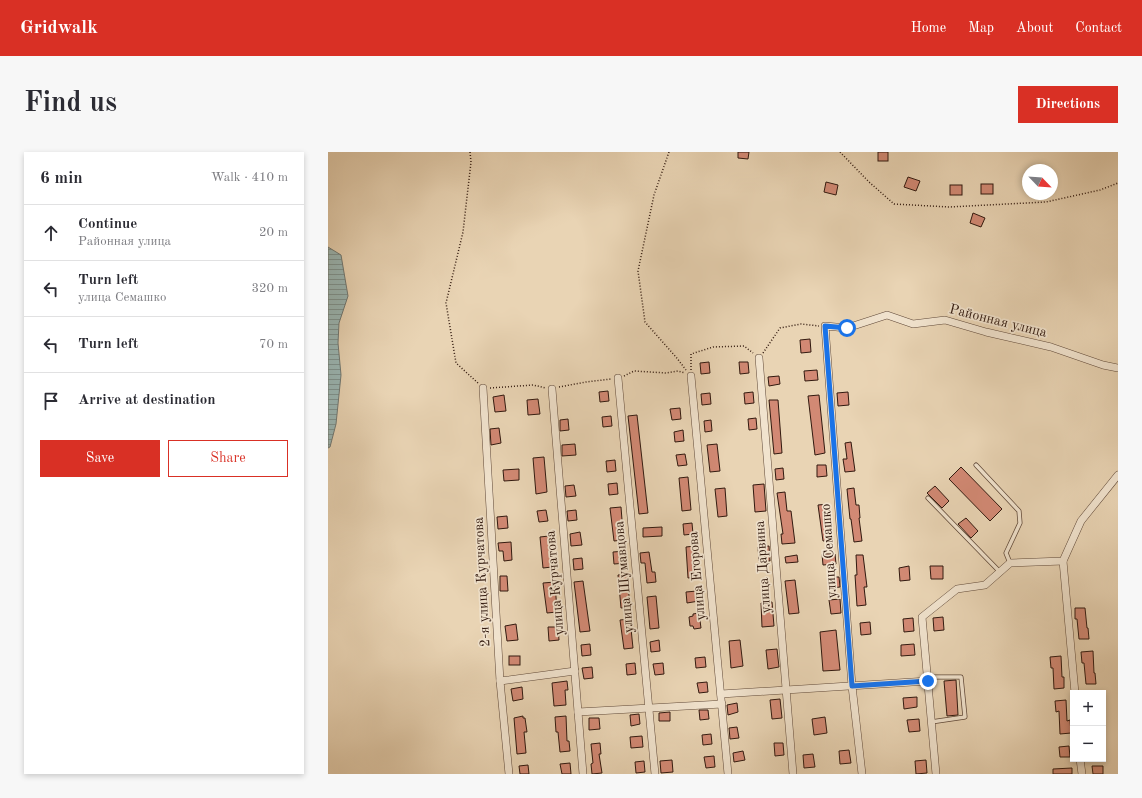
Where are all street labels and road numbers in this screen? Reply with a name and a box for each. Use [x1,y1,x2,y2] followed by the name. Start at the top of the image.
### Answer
[948,302,1048,340] street label: Районная улица
[819,503,839,599] street label: улица Семашко
[472,517,492,647] street label: 2-я улица Курчатова
[612,520,636,634] street label: улица Шумавцова
[753,520,773,614] street label: улица Дарвина
[543,530,567,636] street label: улица Курчатова
[686,531,708,621] street label: улица Егорова

